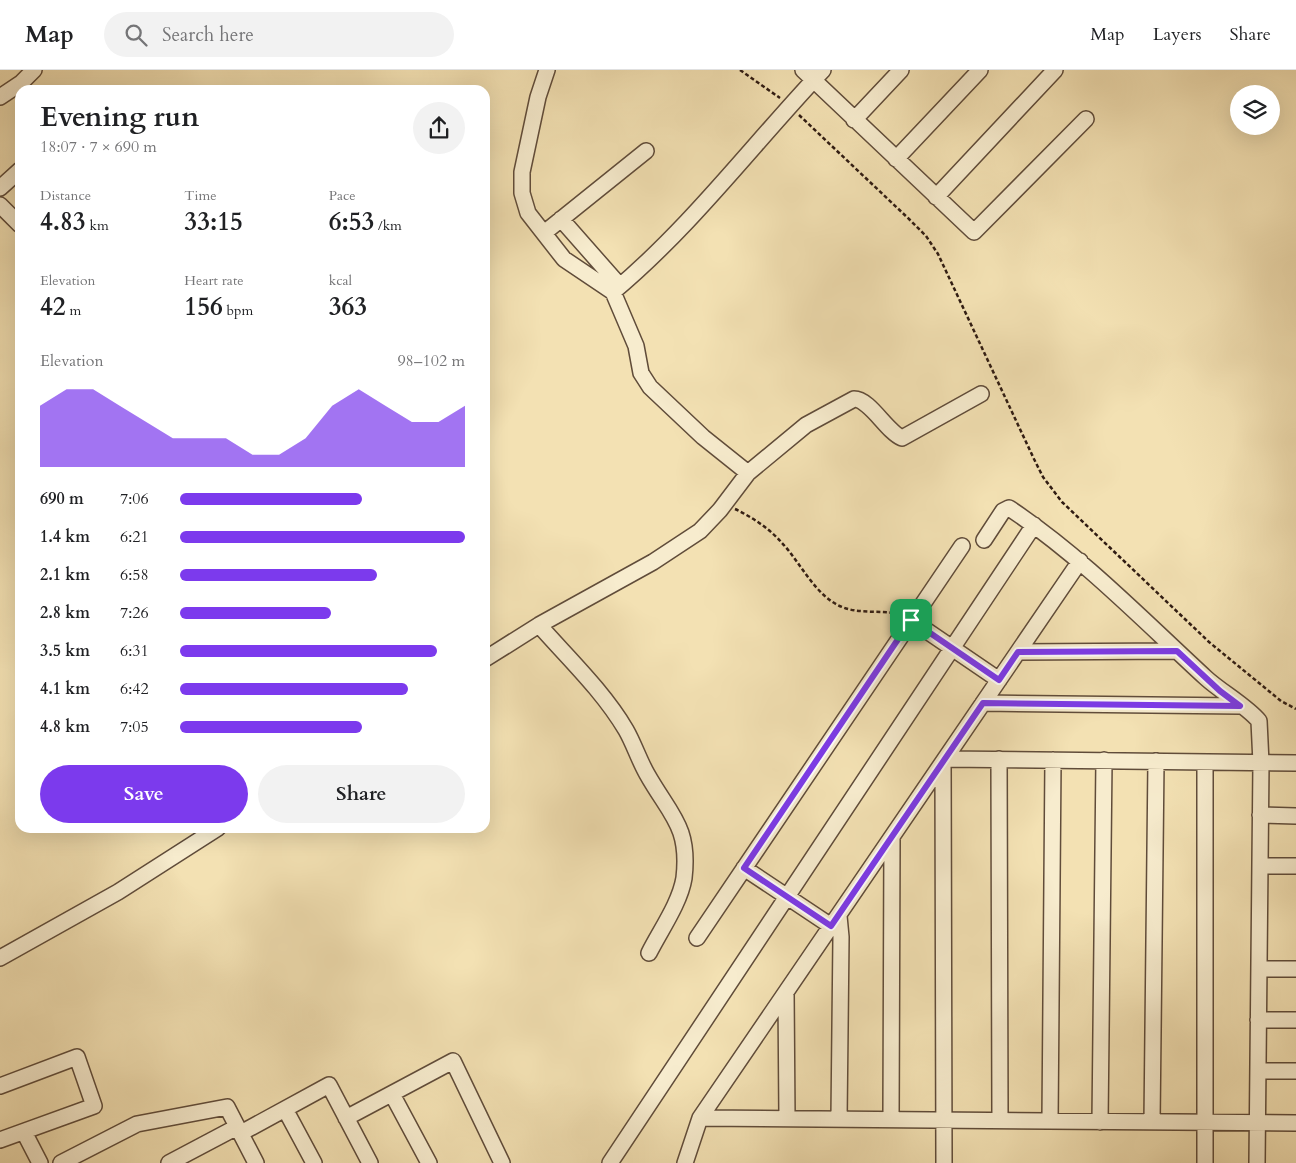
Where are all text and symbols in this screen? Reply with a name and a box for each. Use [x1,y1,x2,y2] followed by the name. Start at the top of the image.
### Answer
[104,12,454,57] search box
[25,18,74,51] text: Map
[122,21,150,49] icon: search
[162,22,254,48] text: Search here
[1090,22,1125,47] text: Map
[1153,22,1202,47] text: Layers
[1230,22,1271,47] text: Share
[1230,85,1280,135] map controls
[1230,85,1280,135] button: layers
[40,98,199,136] text: Evening run
[413,102,465,154] button: share
[40,136,157,158] text: 18:07 · 7 × 690 m
[40,186,91,205] text: Distance
[184,186,217,205] text: Time
[329,186,356,205] text: Pace
[40,205,86,239] text: 4.83
[184,205,243,239] text: 33:15
[329,205,374,239] text: 6:53
[86,216,109,235] text: km
[374,216,402,235] text: /km
[40,271,96,290] text: Elevation
[184,271,244,290] text: Heart rate
[329,271,352,290] text: kcal
[40,290,66,324] text: 42
[184,290,223,324] text: 156
[329,290,367,324] text: 363
[66,301,81,320] text: m
[223,301,253,320] text: bpm
[40,350,104,372] text: Elevation
[397,350,465,372] text: 98–102 m
[40,488,84,510] text: 690 m
[120,488,149,510] text: 7:06
[40,526,90,548] text: 1.4 km
[120,526,149,548] text: 6:21
[40,564,90,586] text: 2.1 km
[120,564,149,586] text: 6:58
[890,599,932,641] pin
[40,602,90,624] text: 2.8 km
[120,602,149,624] text: 7:26
[897,606,925,634] icon: arrive
[40,640,90,662] text: 3.5 km
[120,640,149,662] text: 6:31
[40,678,90,700] text: 4.1 km
[120,678,149,700] text: 6:42
[40,716,90,738] text: 4.8 km
[120,716,149,738] text: 7:05
[40,765,248,823] button: Save
[258,765,465,823] button: Share

